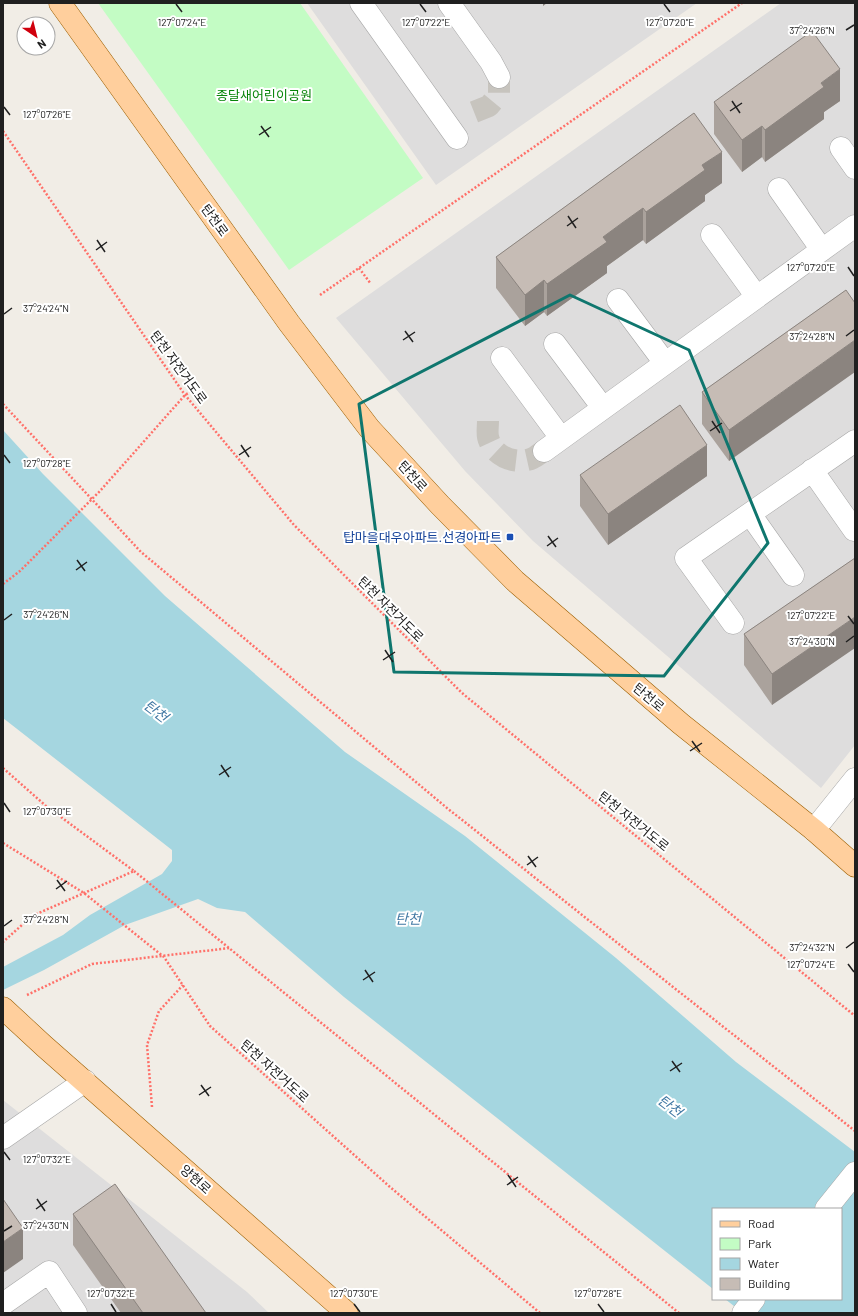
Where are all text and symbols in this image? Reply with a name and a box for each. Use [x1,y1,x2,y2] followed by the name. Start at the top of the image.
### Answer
[16,16,56,56] north arrow
[158,16,206,28] text: 127°07'24"E
[402,16,450,28] text: 127°07'22"E
[646,16,694,28] text: 127°07'20"E
[789,24,835,36] text: 37°24'26"N
[35,37,49,52] text: N
[216,87,312,103] park label: 종달새어린이공원
[23,108,71,120] text: 127°07'26"E
[198,201,232,239] street label: 탄천로
[787,261,835,273] text: 127°07'20"E
[23,302,69,314] text: 37°24'24"N
[147,327,211,407] street label: 탄천 자전거도로
[789,330,835,342] text: 37°24'28"N
[23,457,71,469] text: 127°07'28"E
[395,457,431,495] street label: 탄천로
[343,529,502,545] place label: 탑마을대우아파트.선경아파트
[505,532,515,542] marker: 탑마을대우아파트.선경아파트
[355,573,427,645] street label: 탄천 자전거도로
[23,608,69,620] text: 37°24'26"N
[787,609,835,621] text: 127°07'22"E
[789,635,835,647] text: 37°24'30"N
[630,679,668,715] street label: 탄천로
[141,696,173,726] water label: 탄천
[595,788,673,854] street label: 탄천 자전거도로
[23,805,71,817] text: 127°07'30"E
[395,910,422,927] water label: 탄천
[23,913,69,925] text: 37°24'28"N
[789,941,835,953] text: 37°24'32"N
[787,958,835,970] text: 127°07'24"E
[238,1036,312,1106] street label: 탄천 자전거도로
[655,1091,687,1121] water label: 탄천
[23,1153,71,1165] text: 127°07'32"E
[177,1161,215,1197] street label: 양현로
[712,1208,842,1300] legend
[748,1216,775,1230] text: Road
[23,1219,69,1231] text: 37°24'30"N
[748,1236,772,1250] text: Park
[748,1256,780,1270] text: Water
[748,1276,790,1290] text: Building
[87,1287,135,1299] text: 127°07'32"E
[330,1287,378,1299] text: 127°07'30"E
[574,1287,622,1299] text: 127°07'28"E

